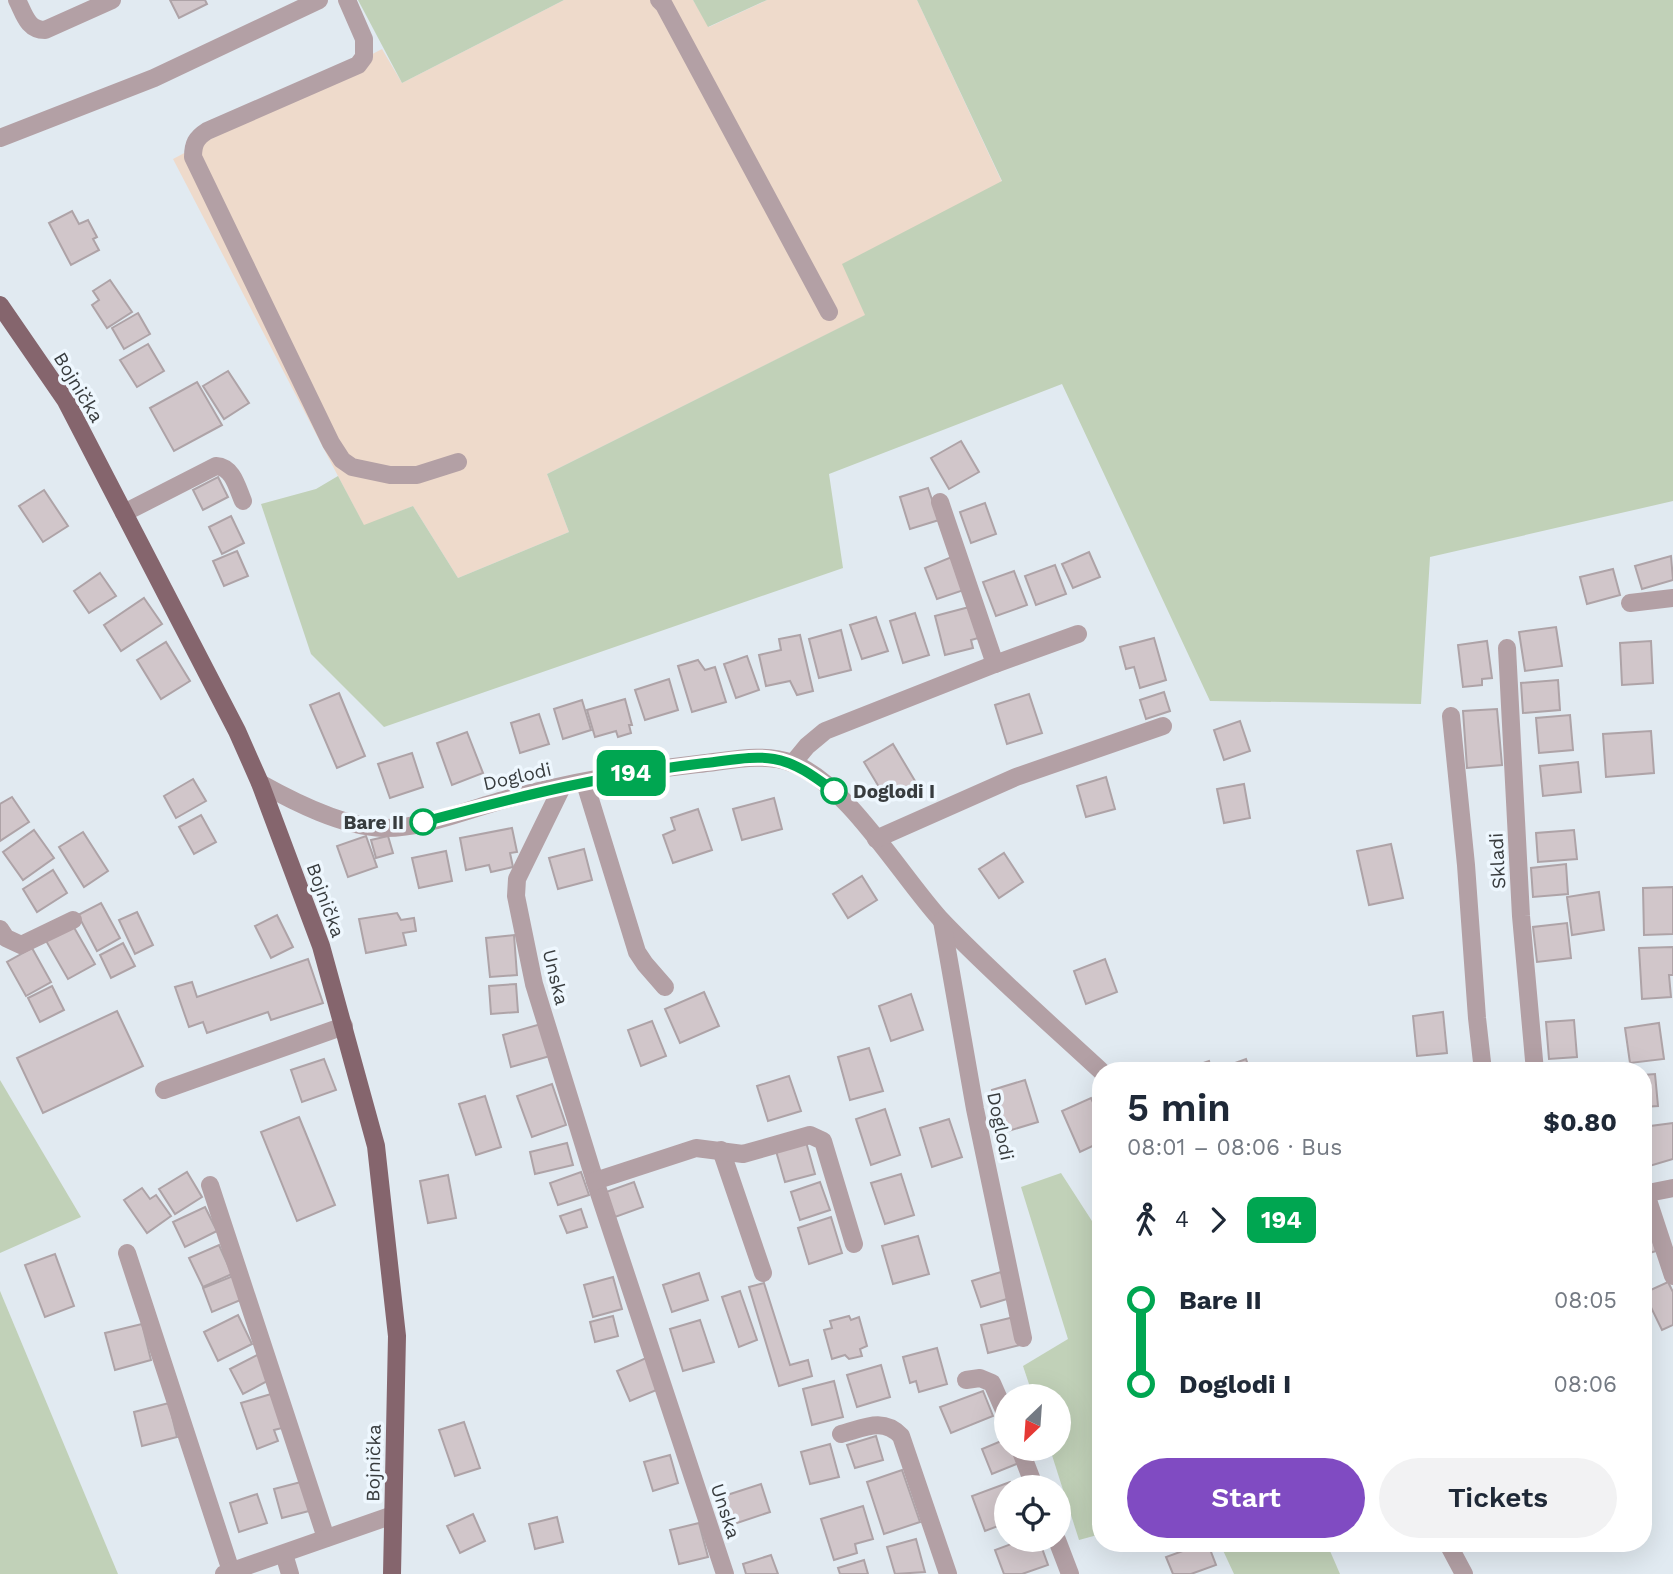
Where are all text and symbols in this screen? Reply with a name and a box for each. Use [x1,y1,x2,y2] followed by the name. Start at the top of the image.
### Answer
[49,348,109,427] street label: Bojnička
[591,750,671,796] line badge: 194
[481,757,554,795] street label: Doglodi
[611,759,651,787] text: 194
[821,778,847,804] marker: Doglodi I
[853,780,935,803] place label: Doglodi I
[410,809,436,835] marker: Bare II
[343,811,404,834] place label: Bare II
[1485,832,1510,890] street label: Skladi
[301,860,350,941] street label: Bojnička
[538,947,574,1008] street label: Unska
[1127,1086,1231,1130] text: 5 min
[982,1090,1019,1162] street label: Doglodi
[1543,1107,1617,1137] text: $0.80
[1127,1134,1342,1161] text: 08:01 – 08:06 · Bus
[1127,1201,1165,1239] icon: walk
[1199,1201,1237,1239] icon: forward
[1175,1206,1189,1233] text: 4
[1261,1206,1302,1234] text: 194
[1179,1285,1262,1315] text: Bare II
[1554,1287,1617,1314] text: 08:05
[1179,1369,1291,1399] text: Doglodi I
[1553,1371,1617,1398] text: 08:06
[994,1384,1071,1461] north arrow
[994,1384,1071,1552] map controls
[361,1424,386,1502] street label: Bojnička
[1127,1458,1365,1538] button: Start
[1379,1458,1617,1538] button: Tickets
[994,1475,1071,1552] button: locate
[706,1481,745,1542] street label: Unska

